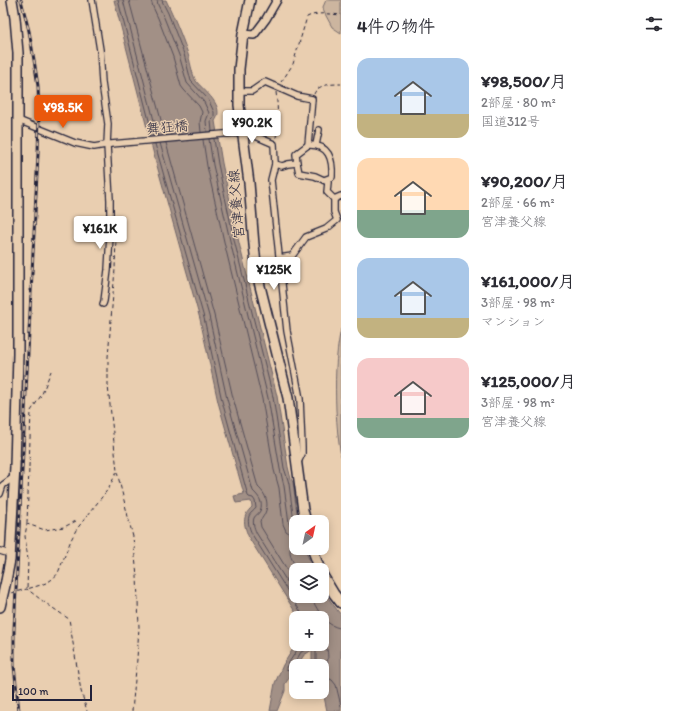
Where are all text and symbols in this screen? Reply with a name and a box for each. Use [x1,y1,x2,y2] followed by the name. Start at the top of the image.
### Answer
[643,13,665,35] icon: filters
[357,16,435,36] text: 4件の物件
[481,71,567,91] text: ¥98,500/月
[389,74,437,122] icon: home
[30,95,96,129] pin: ¥98.5K
[481,95,556,110] text: 2部屋 · 80 m²
[43,100,83,115] text: ¥98.5K
[219,110,285,144] pin: ¥90.2K
[481,114,540,129] text: 国道312号
[232,115,272,130] text: ¥90.2K
[145,117,189,138] street label: 舞狂橋
[225,168,248,240] street label: 宮津養父線
[481,171,568,191] text: ¥90,200/月
[389,174,437,222] icon: home
[481,195,554,210] text: 2部屋 · 66 m²
[481,214,546,229] text: 宮津養父線
[72,216,128,250] pin: ¥161K
[83,221,117,236] text: ¥161K
[246,257,302,291] pin: ¥125K
[256,262,292,277] text: ¥125K
[481,271,575,291] text: ¥161,000/月
[389,274,437,322] icon: home
[481,295,555,310] text: 3部屋 · 98 m²
[481,314,545,329] text: マンション
[481,371,576,391] text: ¥125,000/月
[389,374,437,422] icon: home
[481,395,555,410] text: 3部屋 · 98 m²
[481,414,546,429] text: 宮津養父線
[289,515,329,555] north arrow
[289,515,329,699] map controls
[289,563,329,603] button: layers
[289,611,329,651] button: +
[289,659,329,699] button: −
[12,683,92,702] scale bar
[18,685,48,698] text: 100 m

